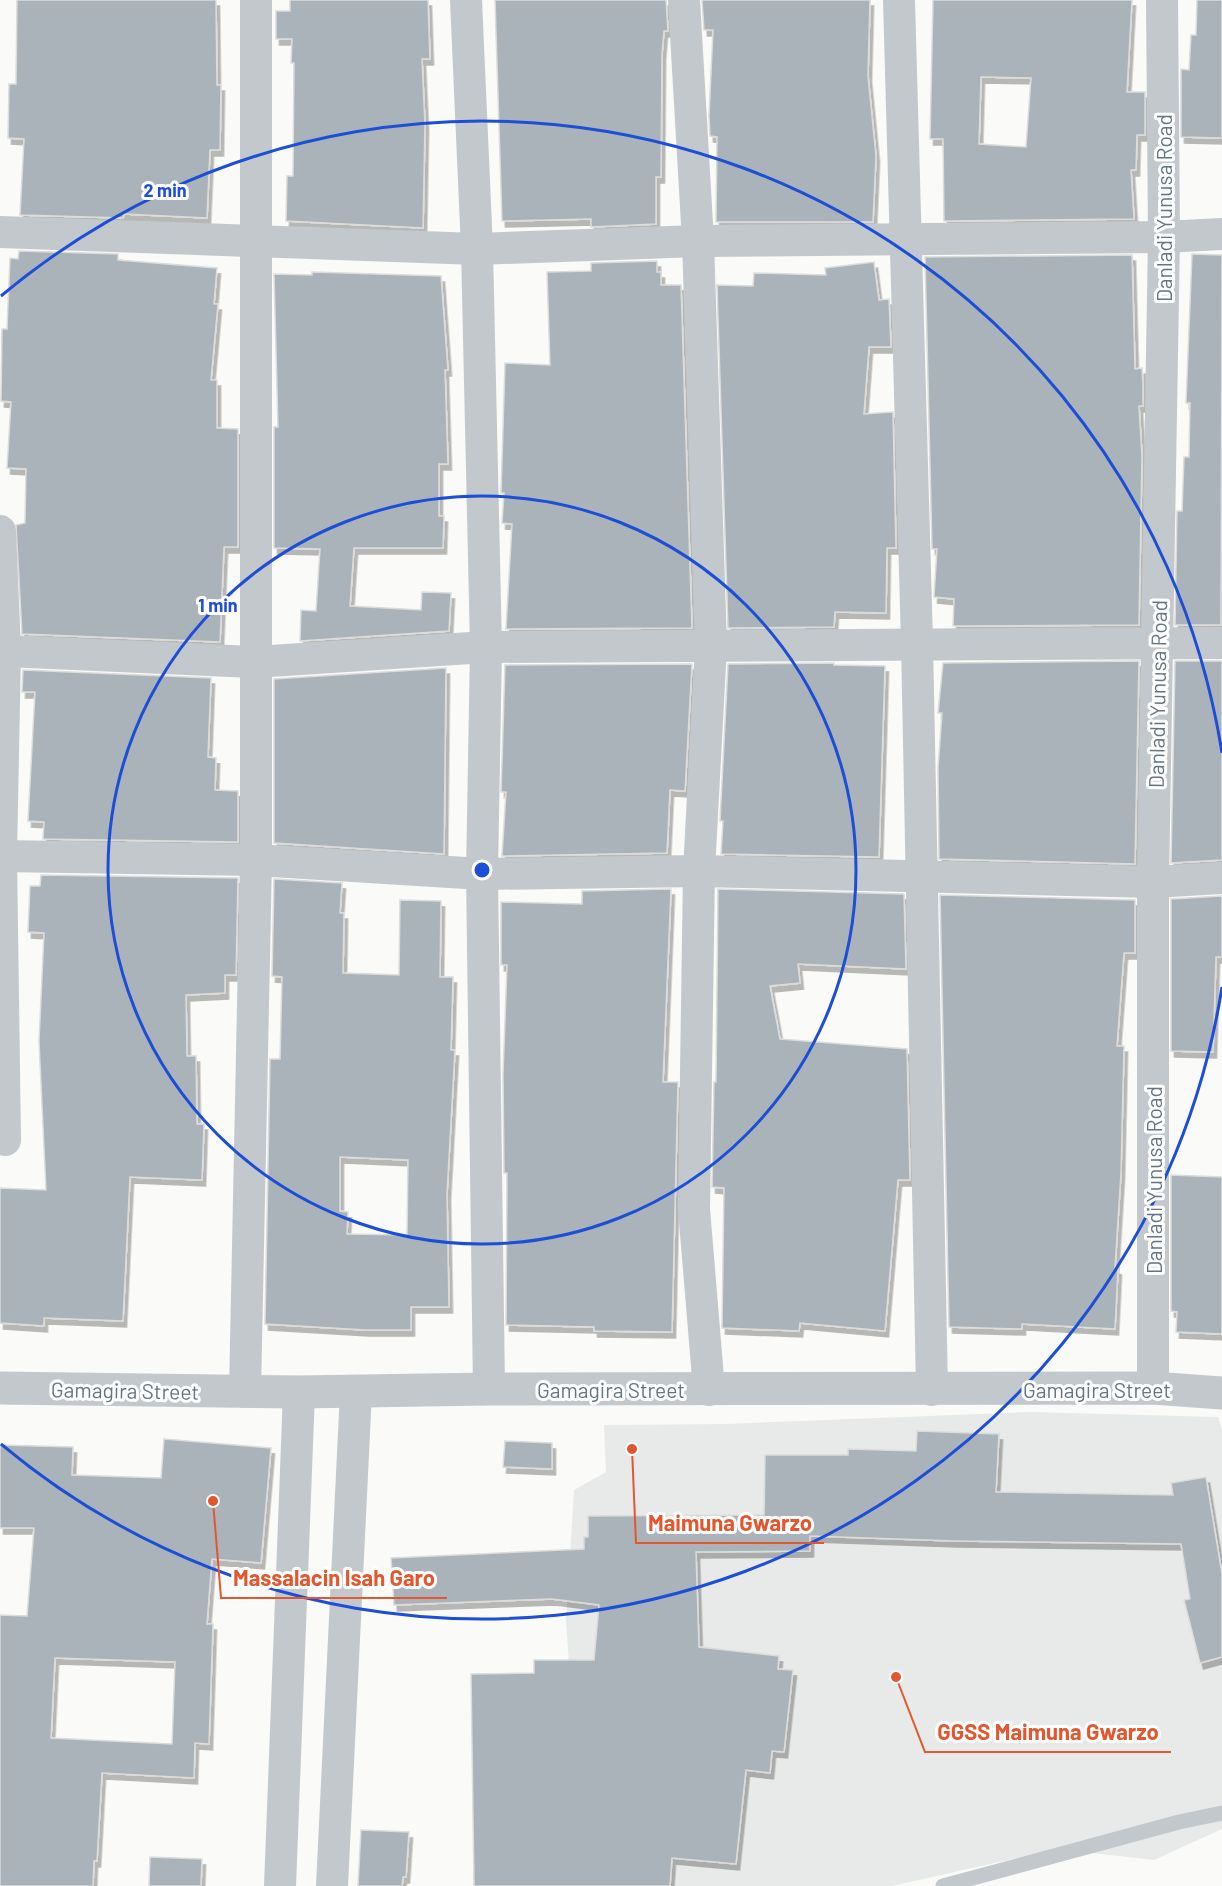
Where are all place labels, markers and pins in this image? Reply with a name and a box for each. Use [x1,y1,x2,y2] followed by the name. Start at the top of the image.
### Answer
[472,860,492,880] centre of rings
[636,1503,824,1543] callout: Maimuna Gwarzo
[221,1558,447,1598] callout: Massalacin Isah Garo
[925,1712,1171,1752] callout: GGSS Maimuna Gwarzo

